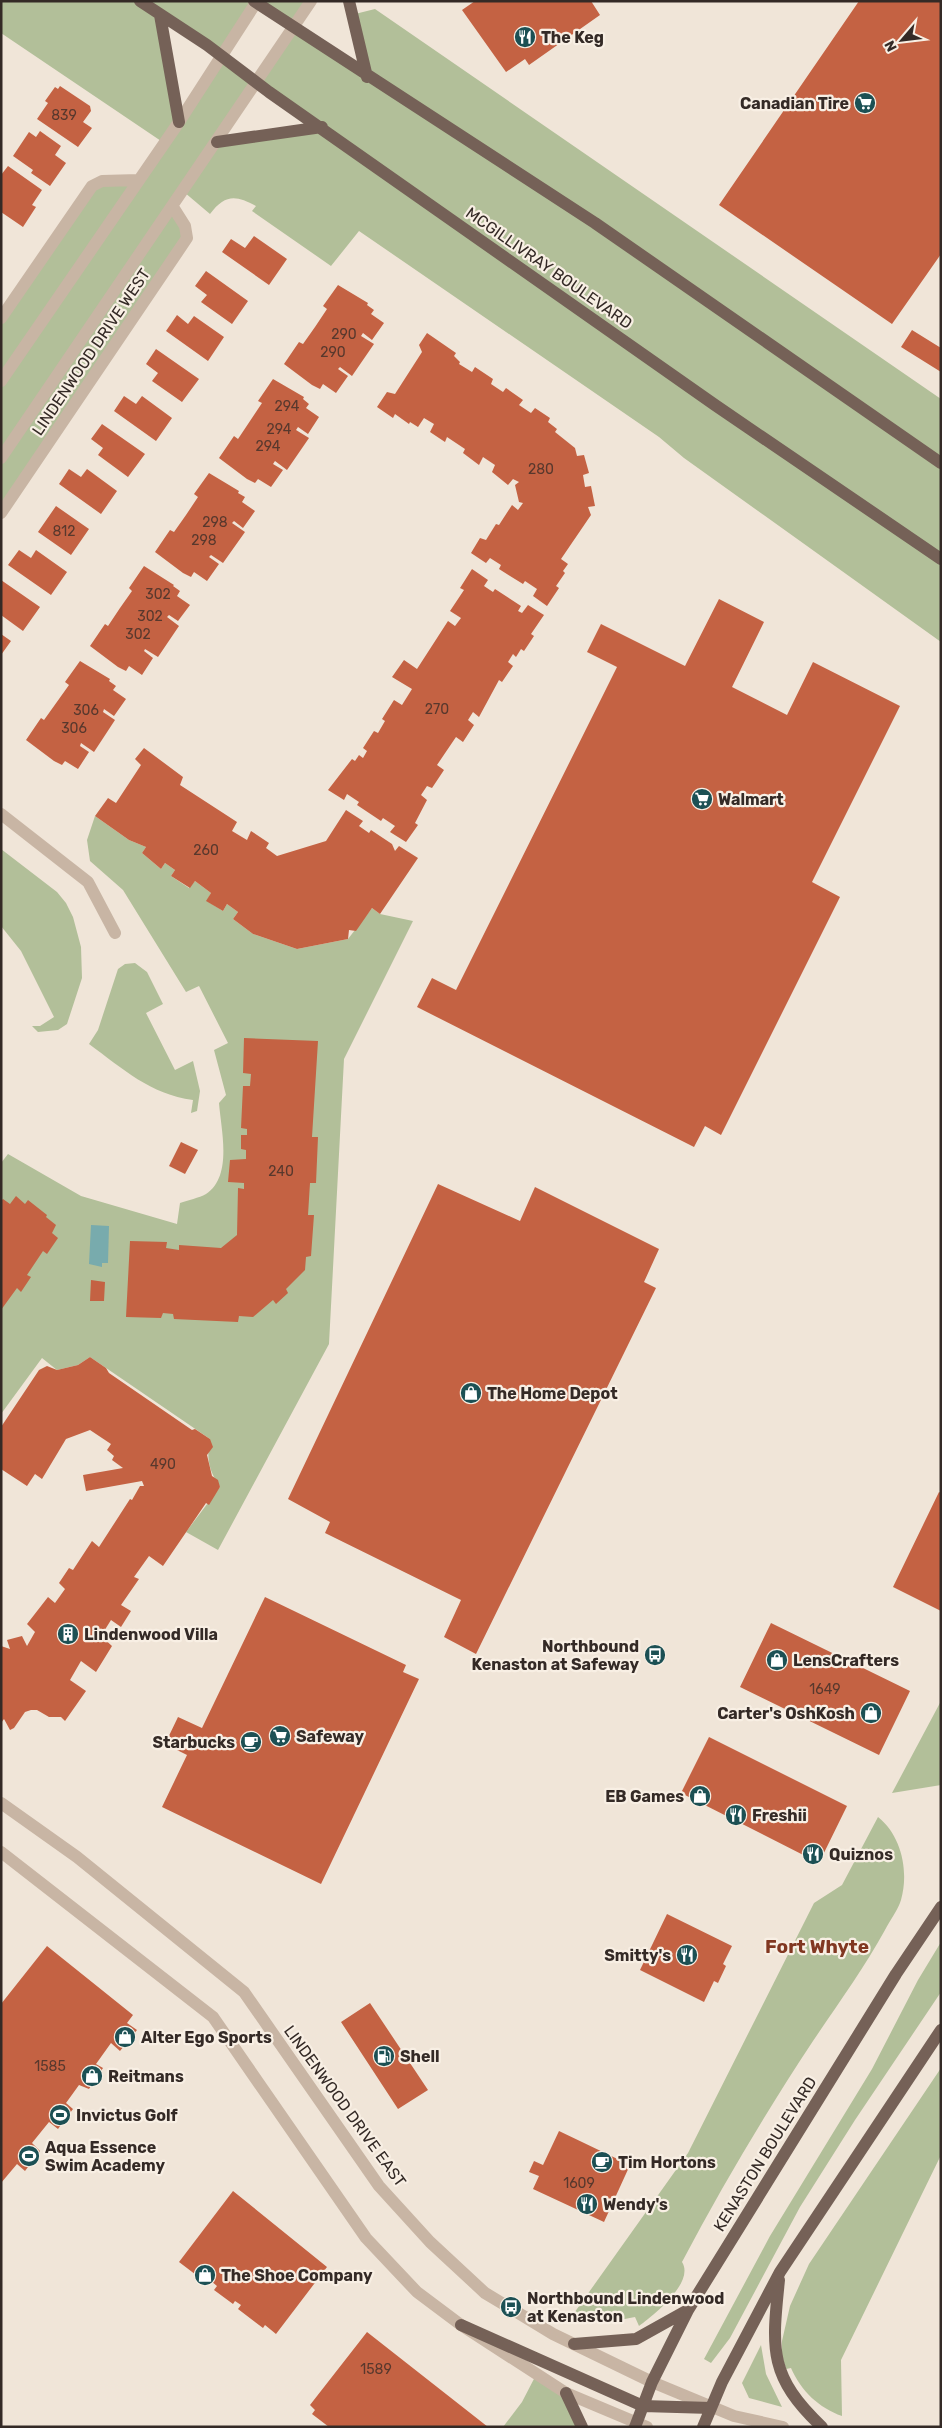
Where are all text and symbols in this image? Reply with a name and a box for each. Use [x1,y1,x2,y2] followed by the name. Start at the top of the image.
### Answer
[877,15,927,65] north arrow
[513,25,537,49] restaurant icon: The Keg
[541,28,604,47] place label: The Keg
[881,37,901,54] text: N
[853,91,877,115] supermarket icon: Canadian Tire
[740,94,849,113] place label: Canadian Tire
[51,107,77,124] house number: 839
[462,203,636,333] street label: MCGILLIVRAY BOULEVARD
[28,265,154,439] street label: LINDENWOOD DRIVE WEST
[331,326,357,343] house number: 290
[320,344,346,361] house number: 290
[274,398,300,415] house number: 294
[266,421,292,438] house number: 294
[255,438,281,455] house number: 294
[528,461,554,478] house number: 280
[202,514,228,531] house number: 298
[52,523,76,540] house number: 812
[191,532,217,549] house number: 298
[145,586,171,603] house number: 302
[137,608,163,625] house number: 302
[125,626,151,643] house number: 302
[425,701,449,718] house number: 270
[73,702,99,719] house number: 306
[61,720,87,737] house number: 306
[690,787,714,811] supermarket icon: Walmart
[718,790,784,809] place label: Walmart
[193,842,219,859] house number: 260
[268,1163,294,1180] house number: 240
[459,1381,483,1405] shop icon: The Home Depot
[487,1384,618,1403] place label: The Home Depot
[150,1456,176,1473] house number: 490
[56,1622,80,1646] building icon: Lindenwood Villa
[84,1625,218,1644] place label: Lindenwood Villa
[472,1637,639,1674] place label: Northbound Kenaston at Safeway
[643,1643,667,1667] bus stop icon: Northbound Kenaston at Safeway
[765,1648,789,1672] shop icon: LensCrafters
[793,1651,899,1670] place label: LensCrafters
[809,1681,841,1698] house number: 1649
[859,1701,883,1725] shop icon: Carter's OshKosh
[717,1704,855,1723] place label: Carter's OshKosh
[268,1724,292,1748] supermarket icon: Safeway
[296,1727,364,1746] place label: Safeway
[239,1730,263,1754] cafe icon: Starbucks
[152,1733,235,1752] place label: Starbucks
[688,1784,712,1808] shop icon: EB Games
[605,1787,684,1806] place label: EB Games
[724,1803,748,1827] restaurant icon: Freshii
[752,1806,807,1825] place label: Freshii
[801,1842,825,1866] restaurant icon: Quiznos
[829,1845,893,1864] place label: Quiznos
[765,1935,869,1958] district label: Fort Whyte
[675,1943,699,1967] restaurant icon: Smitty's
[604,1946,671,1965] place label: Smitty's
[280,2022,410,2190] street label: LINDENWOOD DRIVE EAST
[113,2025,137,2049] shop icon: Alter Ego Sports
[141,2028,272,2047] place label: Alter Ego Sports
[372,2044,396,2068] fuel station icon: Shell
[400,2047,440,2066] place label: Shell
[34,2058,66,2075] house number: 1585
[80,2064,104,2088] shop icon: Reitmans
[108,2067,184,2086] place label: Reitmans
[710,2073,820,2235] street label: KENASTON BOULEVARD
[48,2103,72,2127] sports icon: Invictus Golf
[76,2106,179,2125] place label: Invictus Golf
[45,2138,165,2175] place label: Aqua Essence Swim Academy
[17,2144,41,2168] sports icon: Aqua Essence Swim Academy
[590,2150,614,2174] cafe icon: Tim Hortons
[618,2153,716,2172] place label: Tim Hortons
[563,2175,595,2192] house number: 1609
[575,2192,599,2216] restaurant icon: Wendy's
[603,2195,668,2214] place label: Wendy's
[193,2263,217,2287] shop icon: The Shoe Company
[221,2266,373,2285] place label: The Shoe Company
[527,2289,724,2326] place label: Northbound Lindenwood at Kenaston
[499,2295,523,2319] bus stop icon: Northbound Lindenwood at Kenaston
[360,2361,392,2378] house number: 1589

